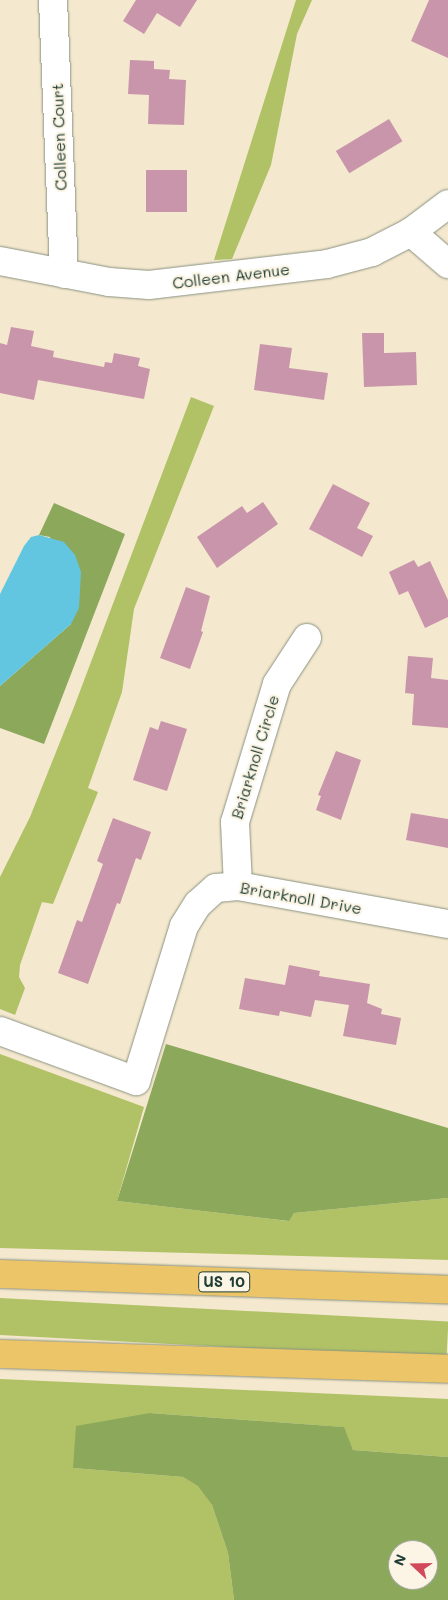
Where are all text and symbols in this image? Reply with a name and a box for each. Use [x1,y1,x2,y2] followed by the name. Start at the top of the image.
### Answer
[48,83,70,191] street label: Colleen Court
[171,259,291,293] street label: Colleen Avenue
[227,693,283,821] street label: Briarknoll Circle
[239,878,363,918] street label: Briarknoll Drive
[198,1270,250,1294] road number: US 10
[388,1540,438,1590] north arrow
[389,1551,410,1568] text: N

